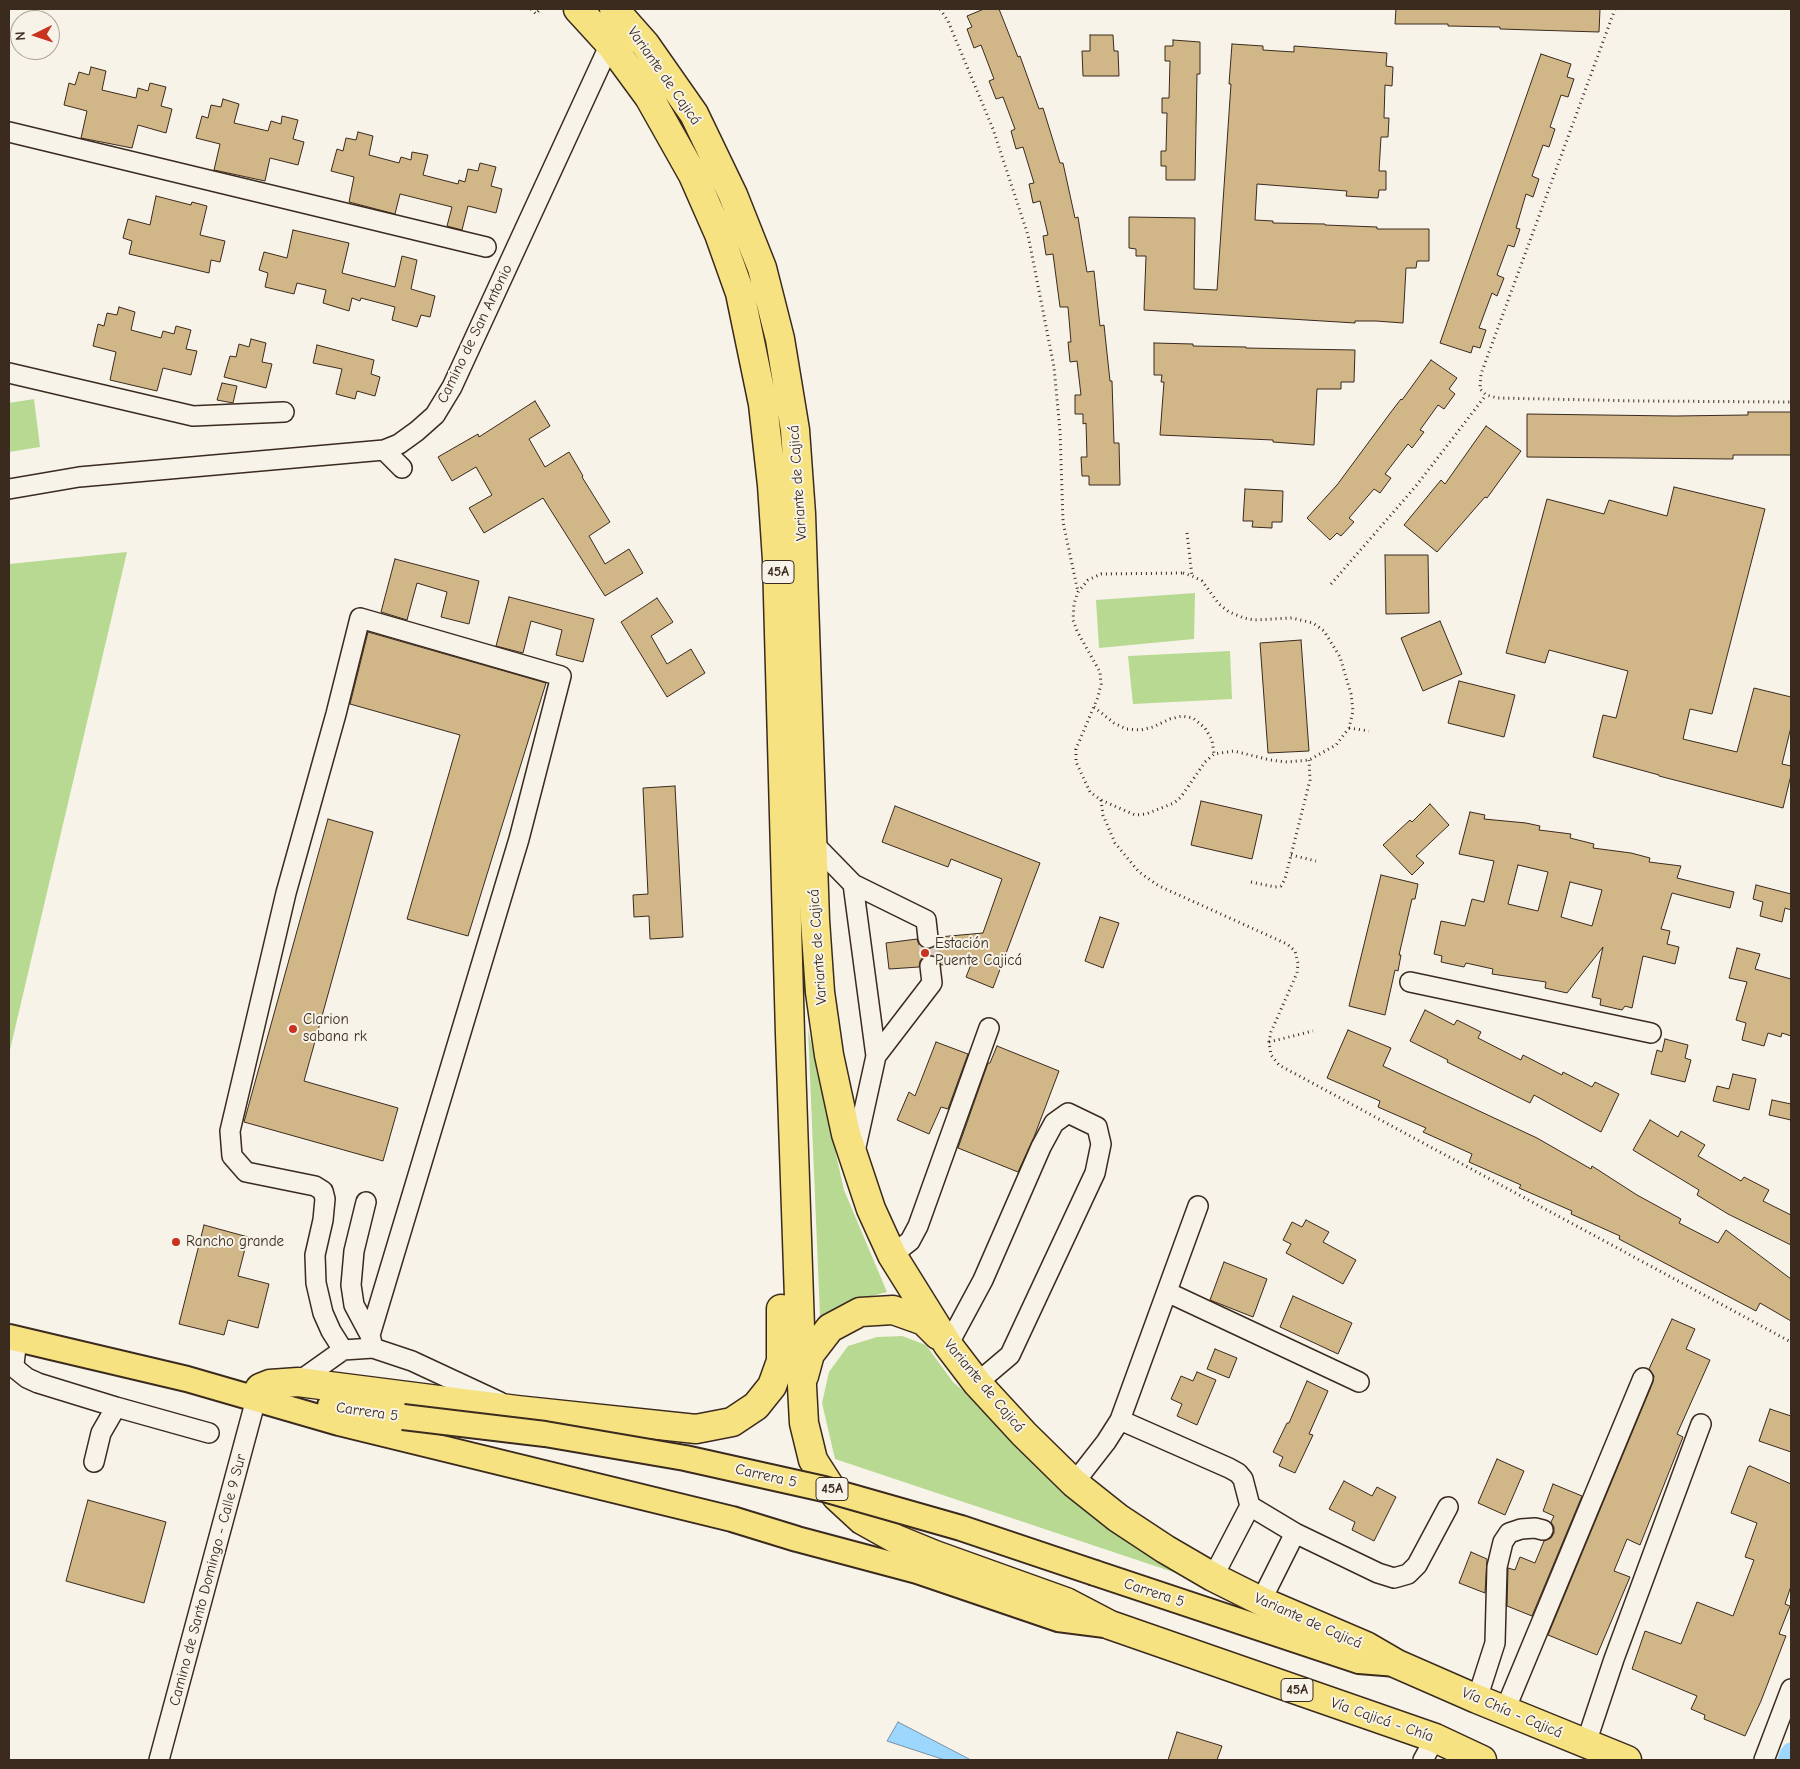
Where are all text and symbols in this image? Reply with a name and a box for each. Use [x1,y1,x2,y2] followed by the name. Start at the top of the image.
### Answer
[10,10,60,60] north arrow
[623,23,705,129] street label: Variante de Cajicá
[12,31,29,41] text: N
[434,262,516,406] street label: Camino de San Antonio
[785,424,811,542] street label: Variante de Cajicá
[762,560,794,584] road number: 45A
[805,888,831,1006] street label: Variante de Cajicá
[935,935,1022,970] place label: Estación Puente Cajicá
[919,947,931,959] marker: Estación Puente Cajicá
[303,1011,367,1046] place label: Clarion sabana rk
[287,1023,299,1035] marker: Clarion sabana rk
[186,1233,284,1251] place label: Rancho grande
[170,1236,182,1248] marker: Rancho grande
[940,1336,1028,1436] street label: Variante de Cajicá
[335,1399,399,1425] street label: Carrera 5
[166,1452,250,1708] street label: Camino de Santo Domingo - Calle 9 Sur
[733,1460,799,1492] street label: Carrera 5
[816,1478,848,1500] road number: 45A
[1121,1575,1187,1611] street label: Carrera 5
[1251,1589,1365,1653] street label: Variante de Cajicá
[1281,1678,1313,1702] road number: 45A
[1459,1684,1565,1742] street label: Vía Chía - Cajicá
[1328,1694,1436,1746] street label: Vía Cajicá - Chía

